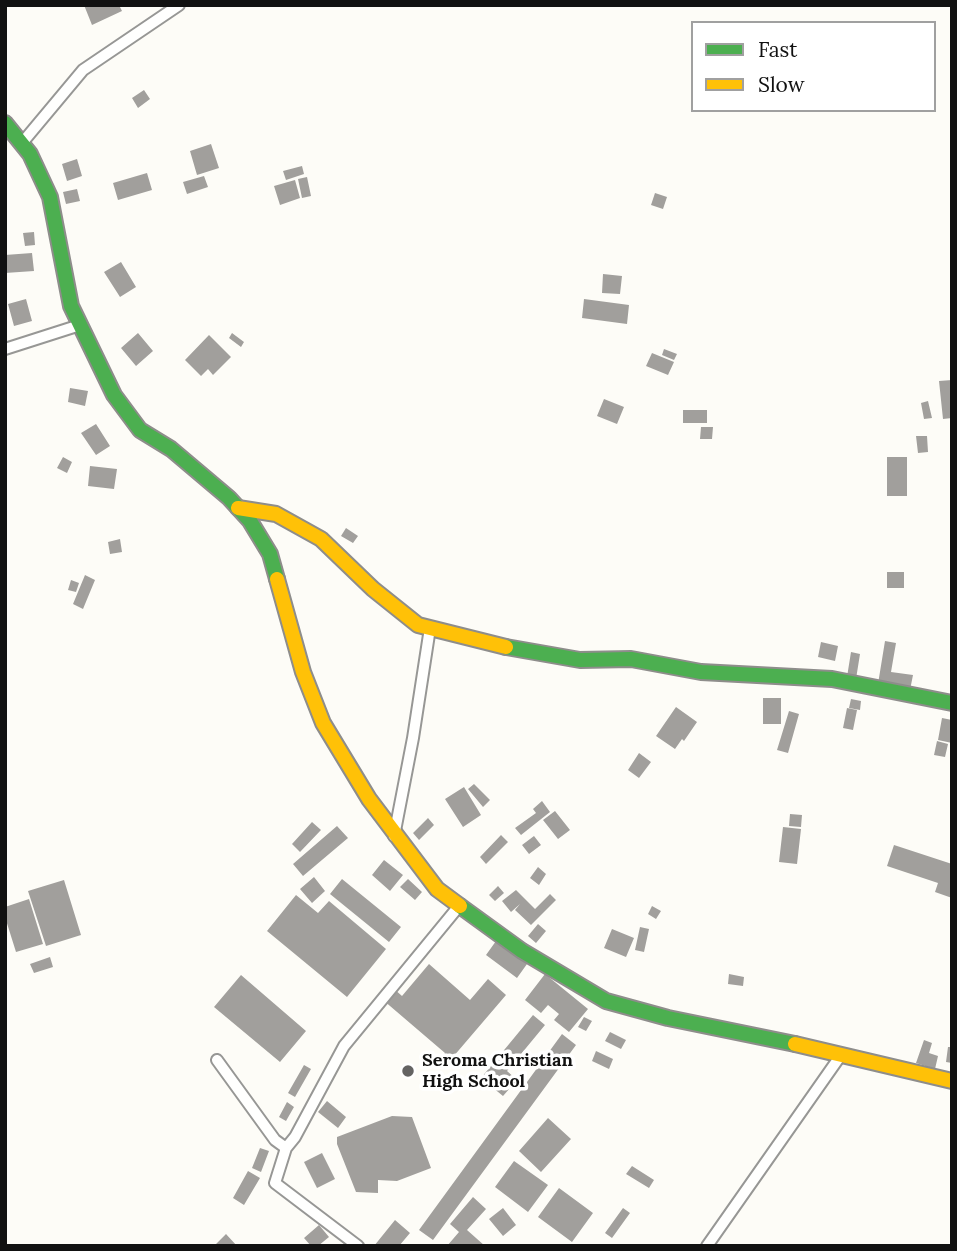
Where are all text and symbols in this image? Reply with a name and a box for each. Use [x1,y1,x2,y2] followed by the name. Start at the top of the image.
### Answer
[691,21,936,112] legend
[758,36,797,63] text: Fast
[758,71,805,98] text: Slow
[422,1050,573,1092] place label: Seroma Christian High School
[400,1063,416,1079] marker: Seroma Christian High School

